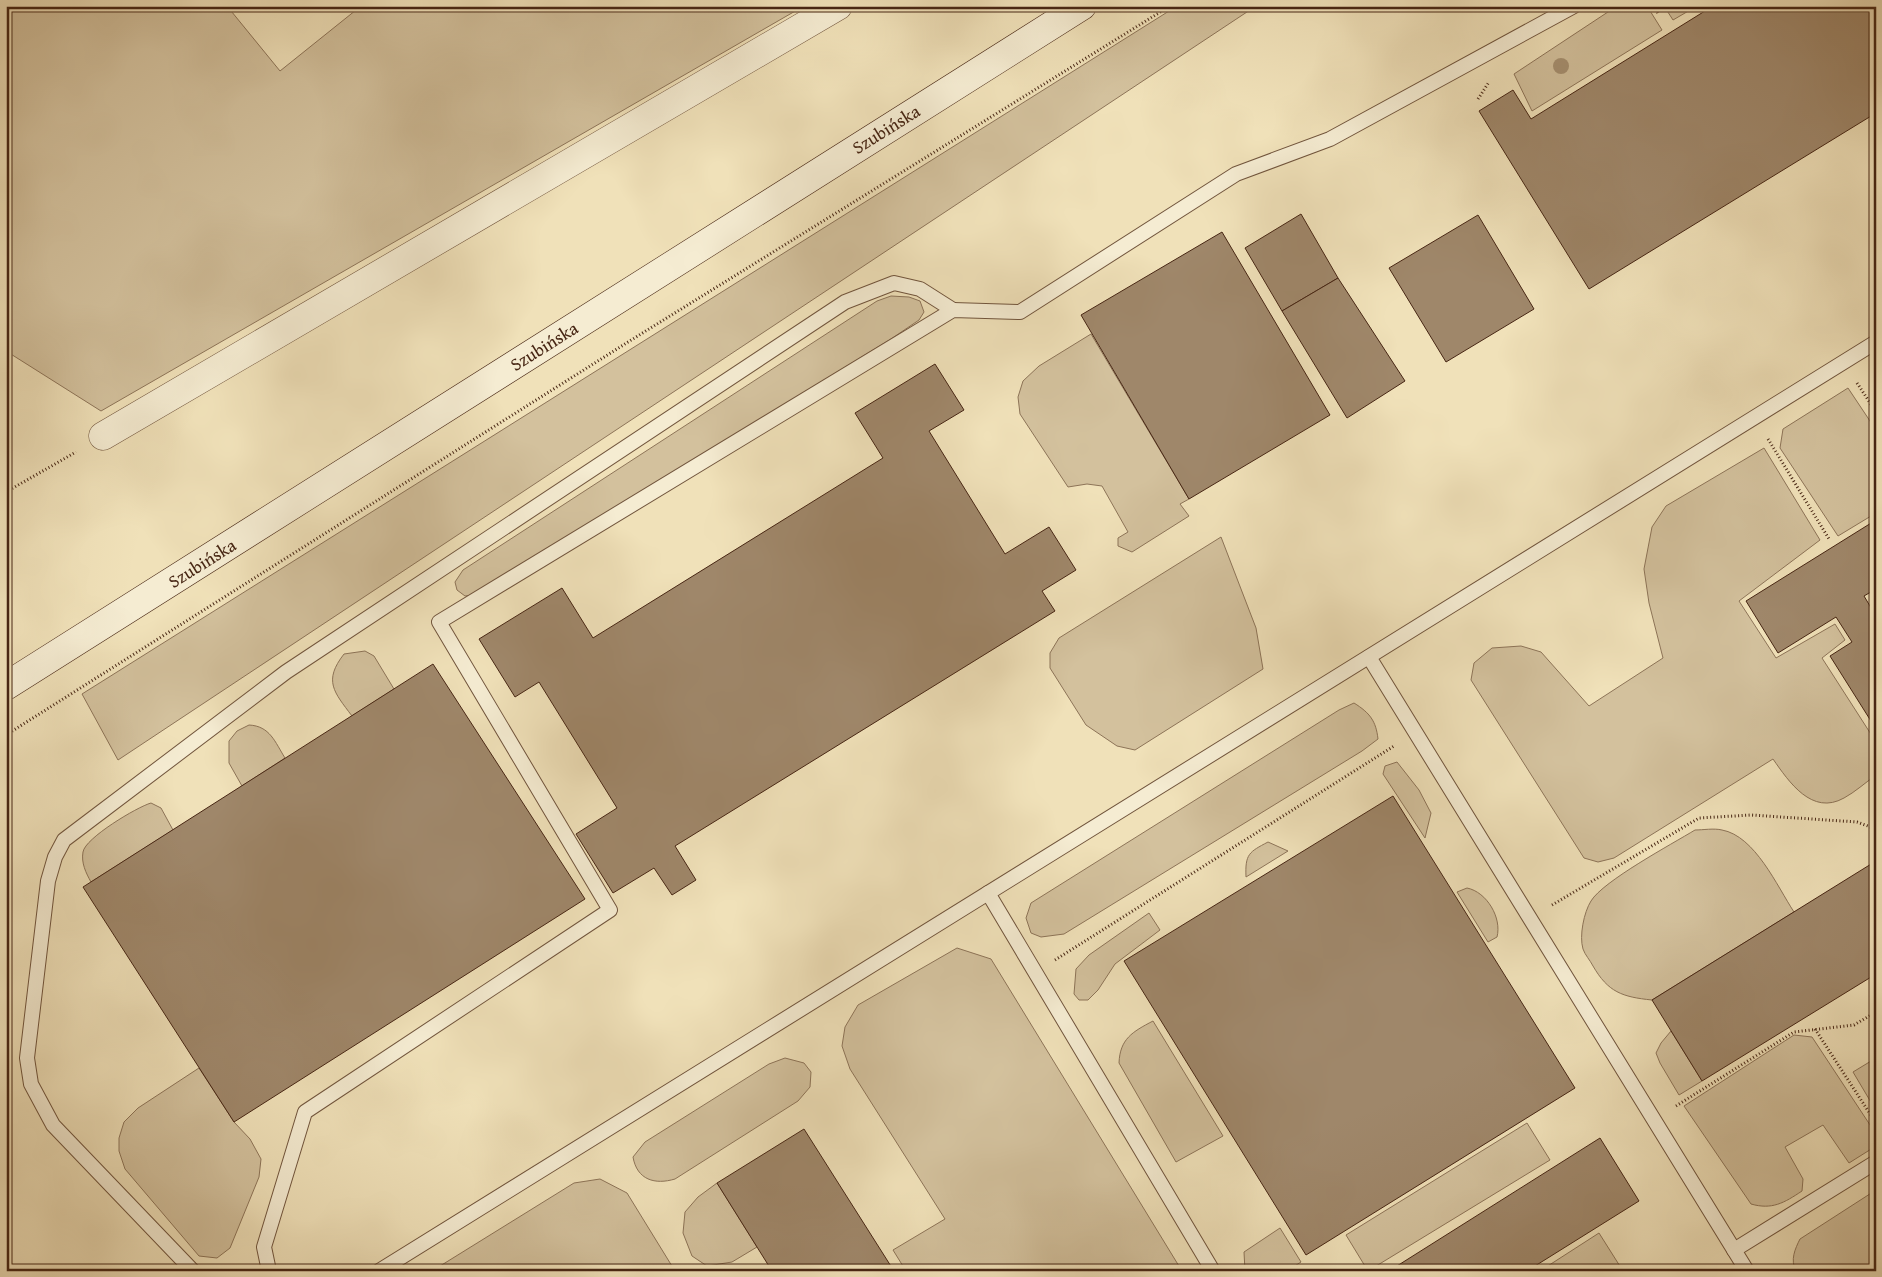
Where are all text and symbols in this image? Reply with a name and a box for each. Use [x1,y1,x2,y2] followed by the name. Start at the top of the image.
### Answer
[847,97,926,161] street label: Szubińska
[505,314,584,378] street label: Szubińska
[163,531,242,595] street label: Szubińska

